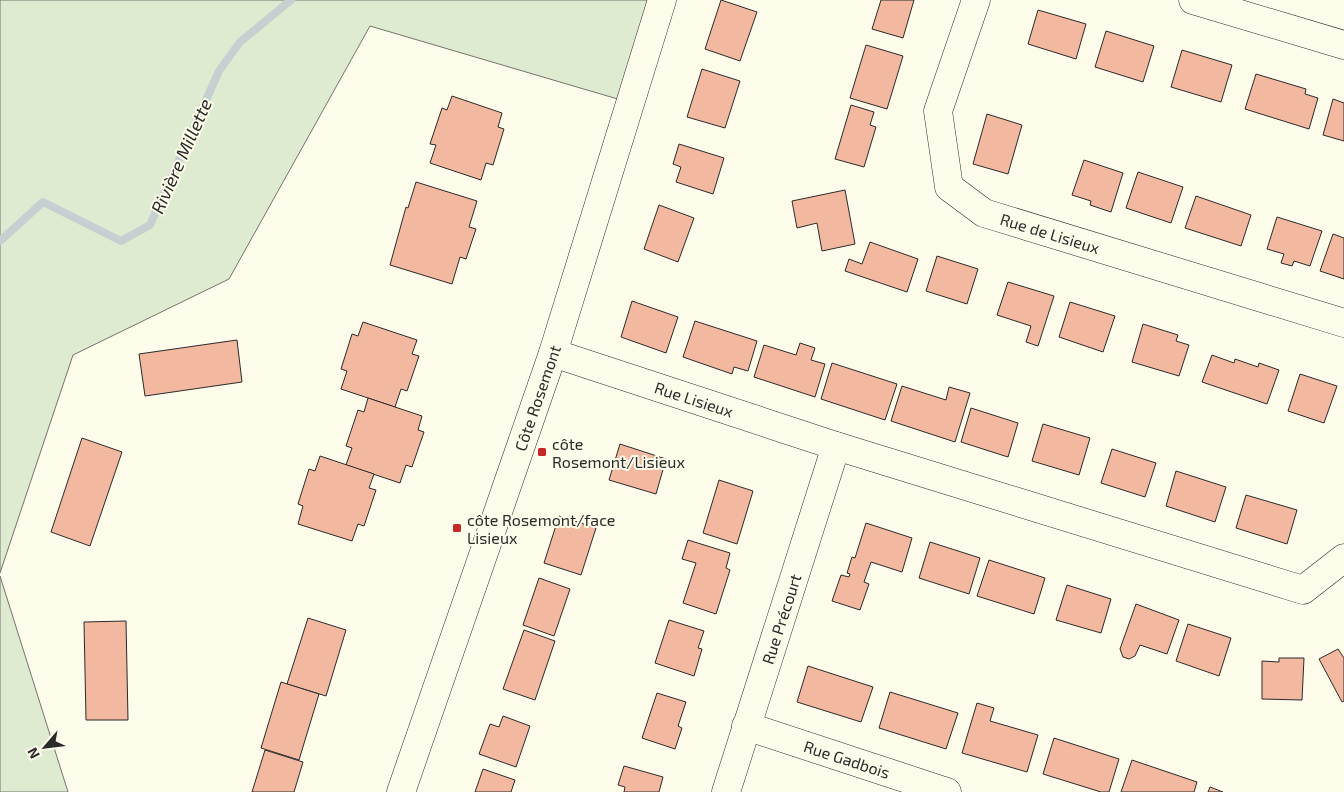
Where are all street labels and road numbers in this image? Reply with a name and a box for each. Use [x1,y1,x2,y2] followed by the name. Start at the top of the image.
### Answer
[998,209,1103,257] street label: Rue de Lisieux
[510,343,564,453] street label: Côte Rosemont
[652,377,736,421] street label: Rue Lisieux
[757,571,805,667] street label: Rue Précourt
[802,736,892,782] street label: Rue Gadbois

